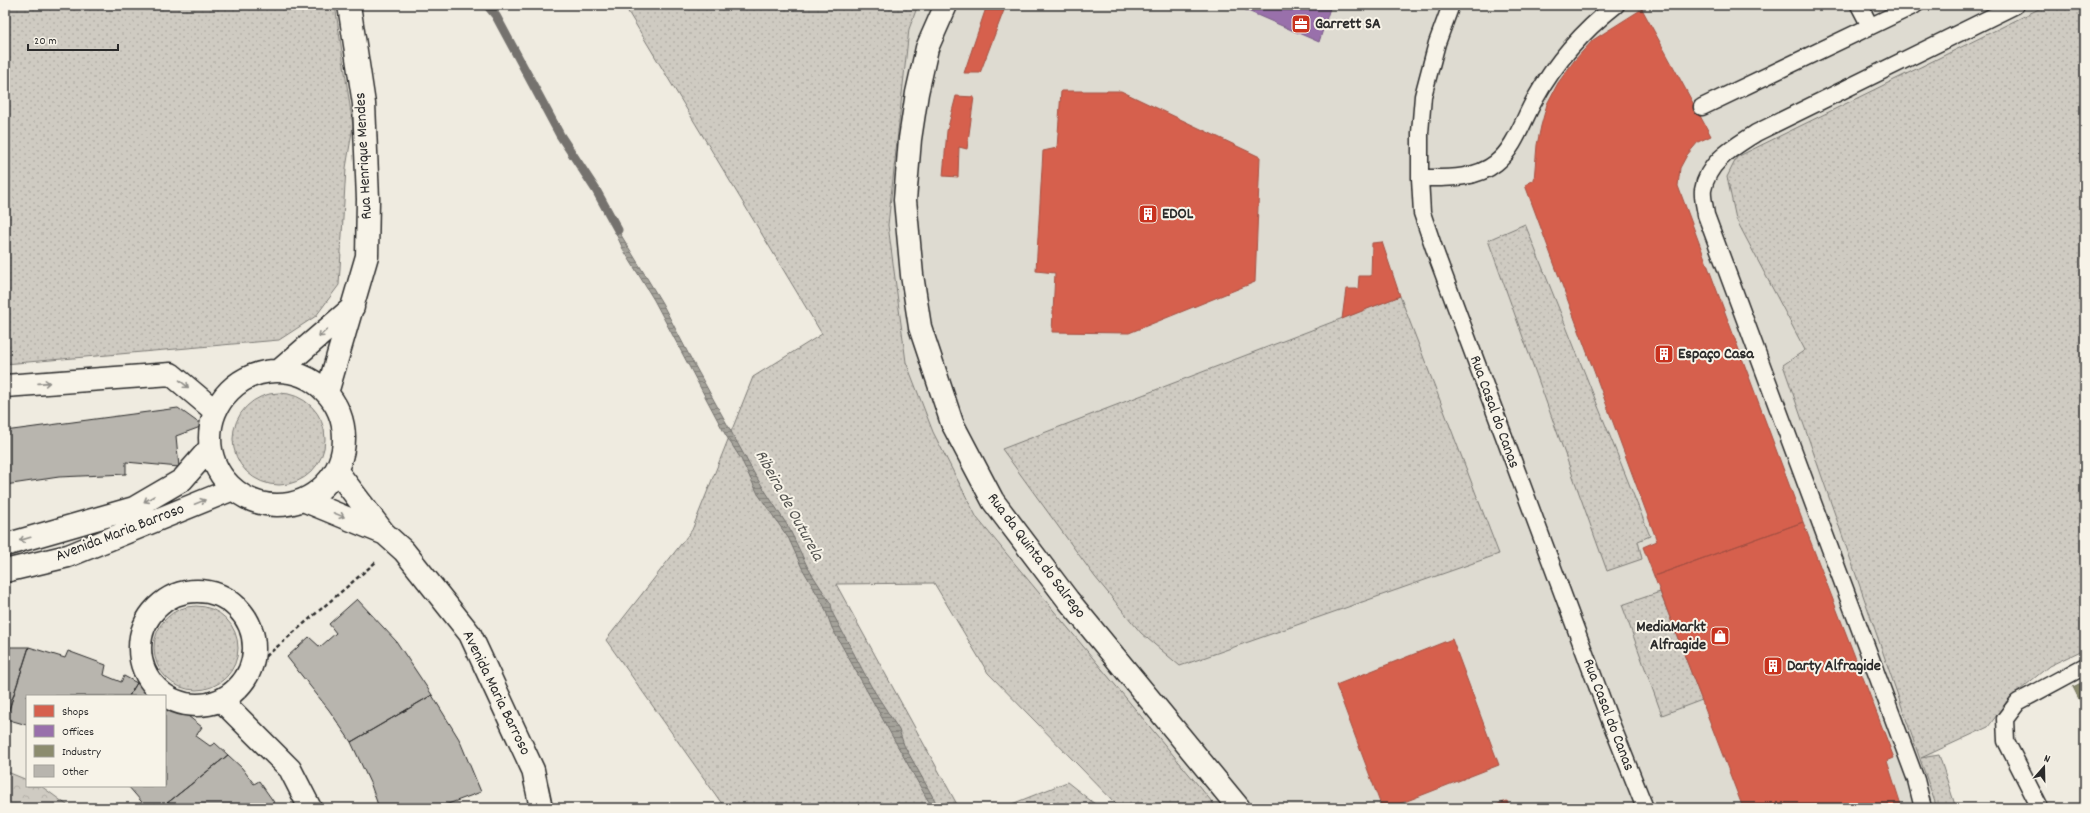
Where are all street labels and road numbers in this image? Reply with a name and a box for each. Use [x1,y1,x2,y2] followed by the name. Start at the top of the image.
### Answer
[349,92,379,220] street label: Rua Henrique Mendes
[1463,352,1525,472] street label: Rua Casal do Canas
[981,488,1091,624] street label: Rua da Quinta do Salrego
[52,498,188,568] street label: Avenida Maria Barroso
[456,627,536,759] street label: Avenida Maria Barroso
[1576,656,1640,775] street label: Rua Casal do Canas

